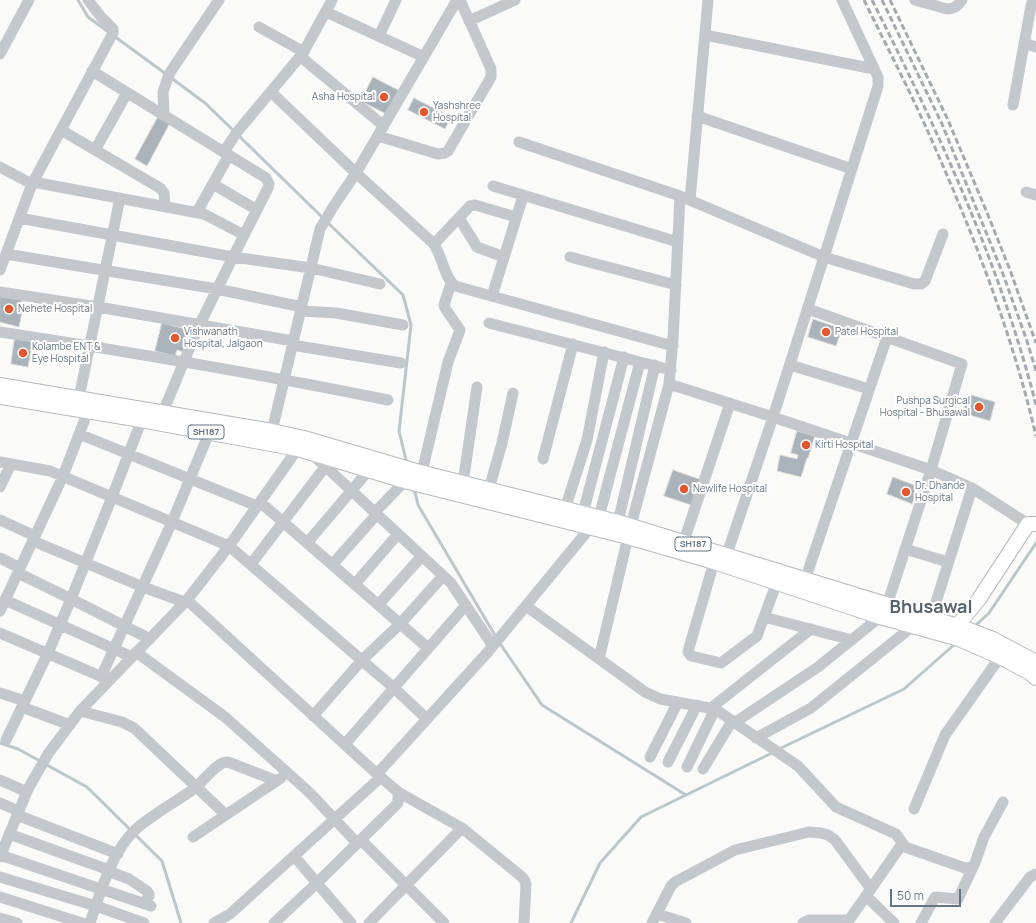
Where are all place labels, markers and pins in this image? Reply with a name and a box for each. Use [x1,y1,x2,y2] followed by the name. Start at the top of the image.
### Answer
[312,91,375,103] place label: Asha Hospital
[378,91,390,103] marker: Asha Hospital
[433,100,481,124] place label: Yashshree Hospital
[418,106,430,118] marker: Yashshree Hospital
[3,303,15,315] marker: Nehete Hospital
[18,303,92,315] place label: Nehete Hospital
[184,326,263,350] place label: Vishwanath Hospital, Jalgaon
[820,326,832,338] marker: Patel Hospital
[835,326,898,338] place label: Patel Hospital
[169,332,181,344] marker: Vishwanath Hospital, Jalgaon
[32,341,101,364] place label: Kolambe ENT & Eye Hospital
[17,347,29,359] marker: Kolambe ENT & Eye Hospital
[880,395,970,418] place label: Pushpa Surgical Hospital - Bhusawal
[973,401,985,413] marker: Pushpa Surgical Hospital - Bhusawal
[800,439,812,451] marker: Kirti Hospital
[815,439,873,451] place label: Kirti Hospital
[915,480,965,504] place label: Dr. Dhande Hospital
[678,483,690,495] marker: Newlife Hospital
[693,483,767,495] place label: Newlife Hospital
[900,486,912,498] marker: Dr. Dhande Hospital

